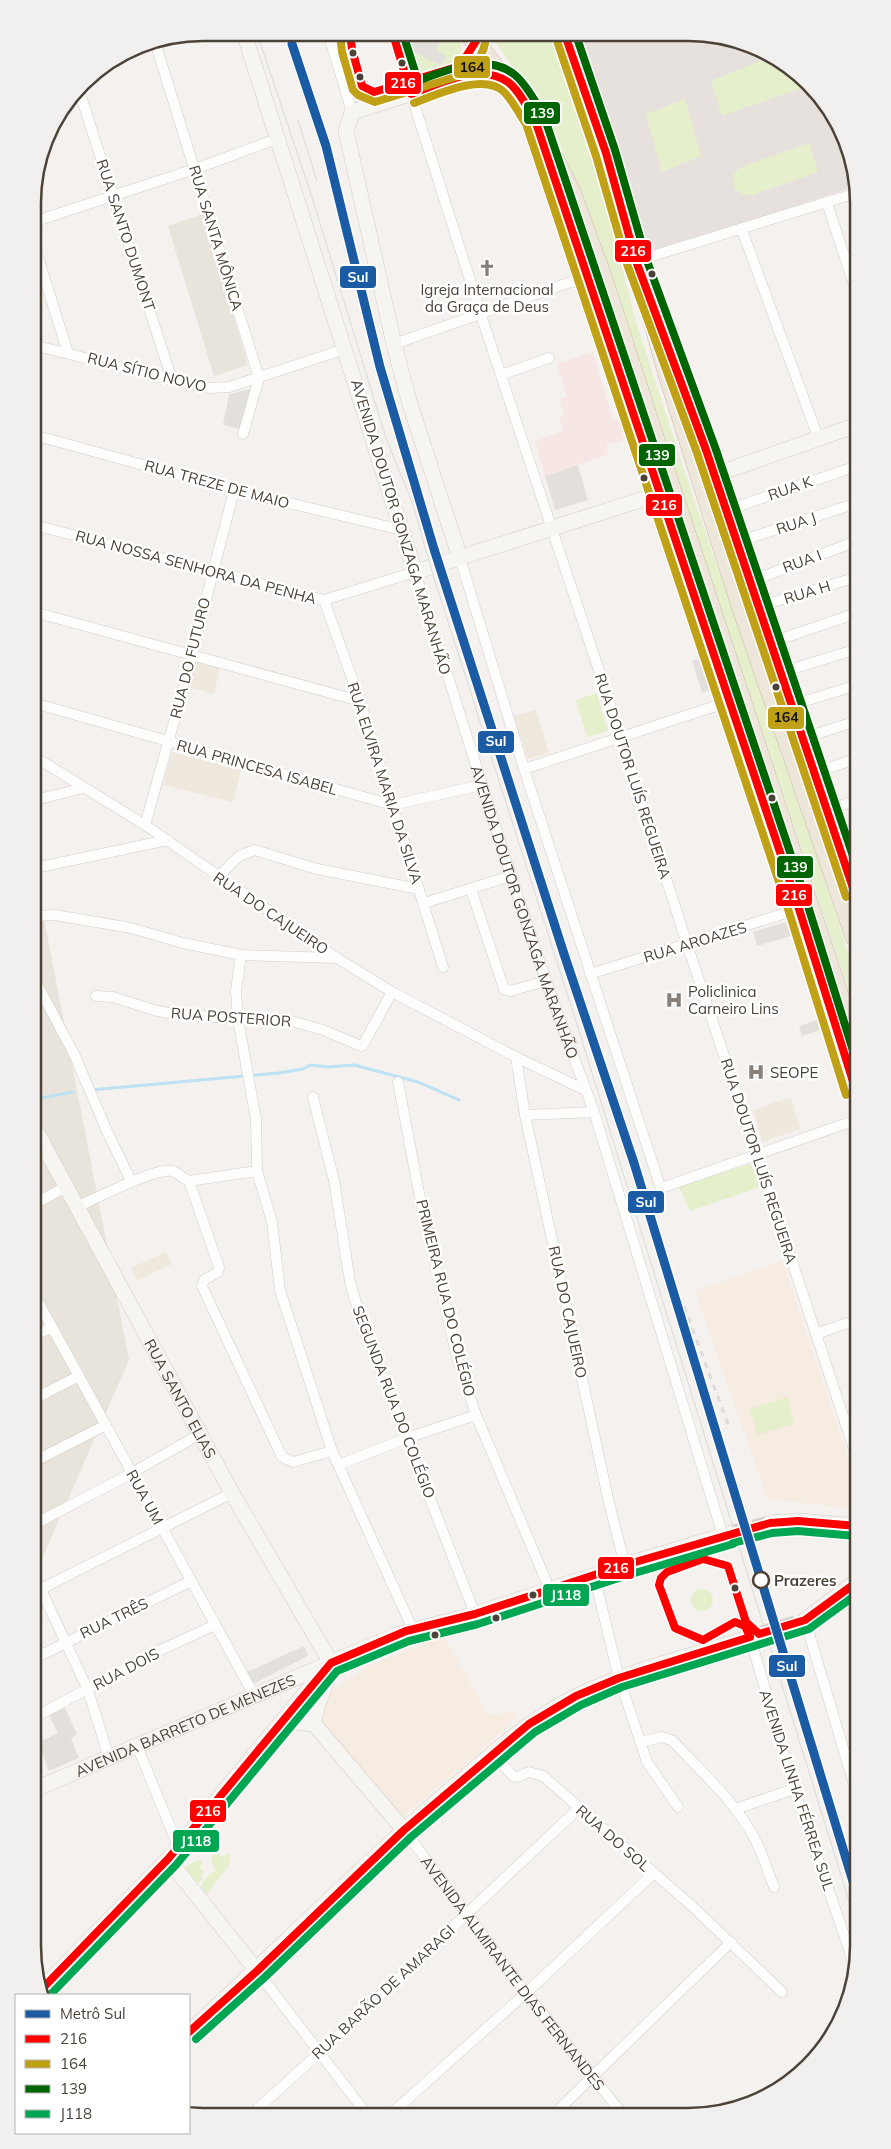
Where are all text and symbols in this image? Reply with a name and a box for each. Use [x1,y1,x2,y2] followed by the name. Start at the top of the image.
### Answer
[348,48,358,58] unlabelled marker
[453,55,491,79] line badge: 164
[397,58,407,68] unlabelled marker
[459,58,485,76] text: 164
[384,71,422,95] line badge: 216
[355,72,365,82] unlabelled marker
[390,74,416,92] text: 216
[523,101,561,125] line badge: 139
[529,104,555,122] text: 139
[92,157,160,313] street label: RUA SANTO DUMONT
[185,163,247,313] street label: RUA SANTA MÔNICA
[614,239,652,263] line badge: 216
[620,242,646,260] text: 216
[477,258,497,278] church icon: Igreja Internacional da Graça de Deus
[339,265,377,289] line badge: Sul
[347,268,369,286] text: Sul
[647,269,657,279] unlabelled marker
[420,280,554,316] place label: Igreja Internacional da Graça de Deus
[85,348,209,396] street label: RUA SÍTIO NOVO
[347,377,455,677] street label: AVENIDA DOUTOR GONZAGA MARANHÃO
[638,443,676,467] line badge: 139
[644,446,670,464] text: 139
[142,455,292,513] street label: RUA TREZE DE MAIO
[765,471,815,504] street label: RUA K
[639,473,649,483] unlabelled marker
[645,493,683,517] line badge: 216
[651,496,677,514] text: 216
[774,508,818,538] street label: RUA J
[74,526,318,608] street label: RUA NOSSA SENHORA DA PENHA
[780,545,824,577] street label: RUA I
[781,576,833,608] street label: RUA H
[166,595,214,721] street label: RUA DO FUTURO
[591,671,675,881] street label: RUA DOUTOR LUÍS REGUEIRA
[343,680,427,886] street label: RUA ELVIRA MARIA DA SILVA
[771,682,781,692] unlabelled marker
[767,706,805,730] line badge: 164
[773,708,799,726] text: 164
[477,730,515,754] line badge: Sul
[485,732,507,750] text: Sul
[175,735,339,799] street label: RUA PRINCESA ISABEL
[467,763,583,1061] street label: AVENIDA DOUTOR GONZAGA MARANHÃO
[767,793,777,803] unlabelled marker
[776,855,814,879] line badge: 139
[782,858,808,876] text: 139
[210,867,332,959] street label: RUA DO CAJUEIRO
[775,883,813,907] line badge: 216
[781,886,807,904] text: 216
[641,917,749,967] street label: RUA AROAZES
[688,982,779,1018] place label: Policlinica Carneiro Lins
[664,990,684,1010] hospital icon: Policlinica Carneiro Lins
[170,1003,292,1031] street label: RUA POSTERIOR
[717,1056,801,1266] street label: RUA DOUTOR LUÍS REGUEIRA
[746,1062,766,1082] hospital icon: SEOPE
[770,1063,818,1082] place label: SEOPE
[627,1190,665,1214] line badge: Sul
[635,1193,657,1211] text: Sul
[412,1197,480,1399] street label: PRIMEIRA RUA DO COLÉGIO
[545,1244,591,1380] street label: RUA DO CAJUEIRO
[348,1303,440,1501] street label: SEGUNDA RUA DO COLÉGIO
[141,1335,221,1461] street label: RUA SANTO ELIAS
[122,1466,168,1528] street label: RUA UM
[597,1556,635,1580] line badge: 216
[603,1559,629,1577] text: 216
[752,1571,770,1589] marker: Prazeres
[774,1571,836,1590] place label: Prazeres
[542,1583,590,1607] line badge: J118
[730,1583,740,1593] unlabelled marker
[551,1586,581,1604] text: J118
[528,1590,538,1600] unlabelled marker
[77,1593,151,1643] street label: RUA TRÊS
[491,1613,501,1623] unlabelled marker
[430,1630,440,1640] unlabelled marker
[90,1644,162,1694] street label: RUA DOIS
[768,1654,806,1678] line badge: Sul
[776,1657,798,1675] text: Sul
[72,1670,298,1781] street label: AVENIDA BARRETO DE MENEZES
[755,1687,839,1893] street label: AVENIDA LINHA FÉRREA SUL
[189,1799,227,1823] line badge: 216
[572,1801,654,1875] street label: RUA DO SOL
[195,1802,221,1820] text: 216
[172,1829,220,1853] line badge: J118
[181,1832,211,1850] text: J118
[417,1852,609,2094] street label: AVENIDA ALMIRANTE DIAS FERNANDES
[308,1921,458,2063] street label: RUA BARÃO DE AMARAGI
[15,1994,190,2134] legend
[60,2004,126,2023] text: Metrô Sul
[60,2029,87,2048] text: 216
[60,2054,87,2073] text: 164
[60,2079,87,2098] text: 139
[60,2104,92,2123] text: J118

